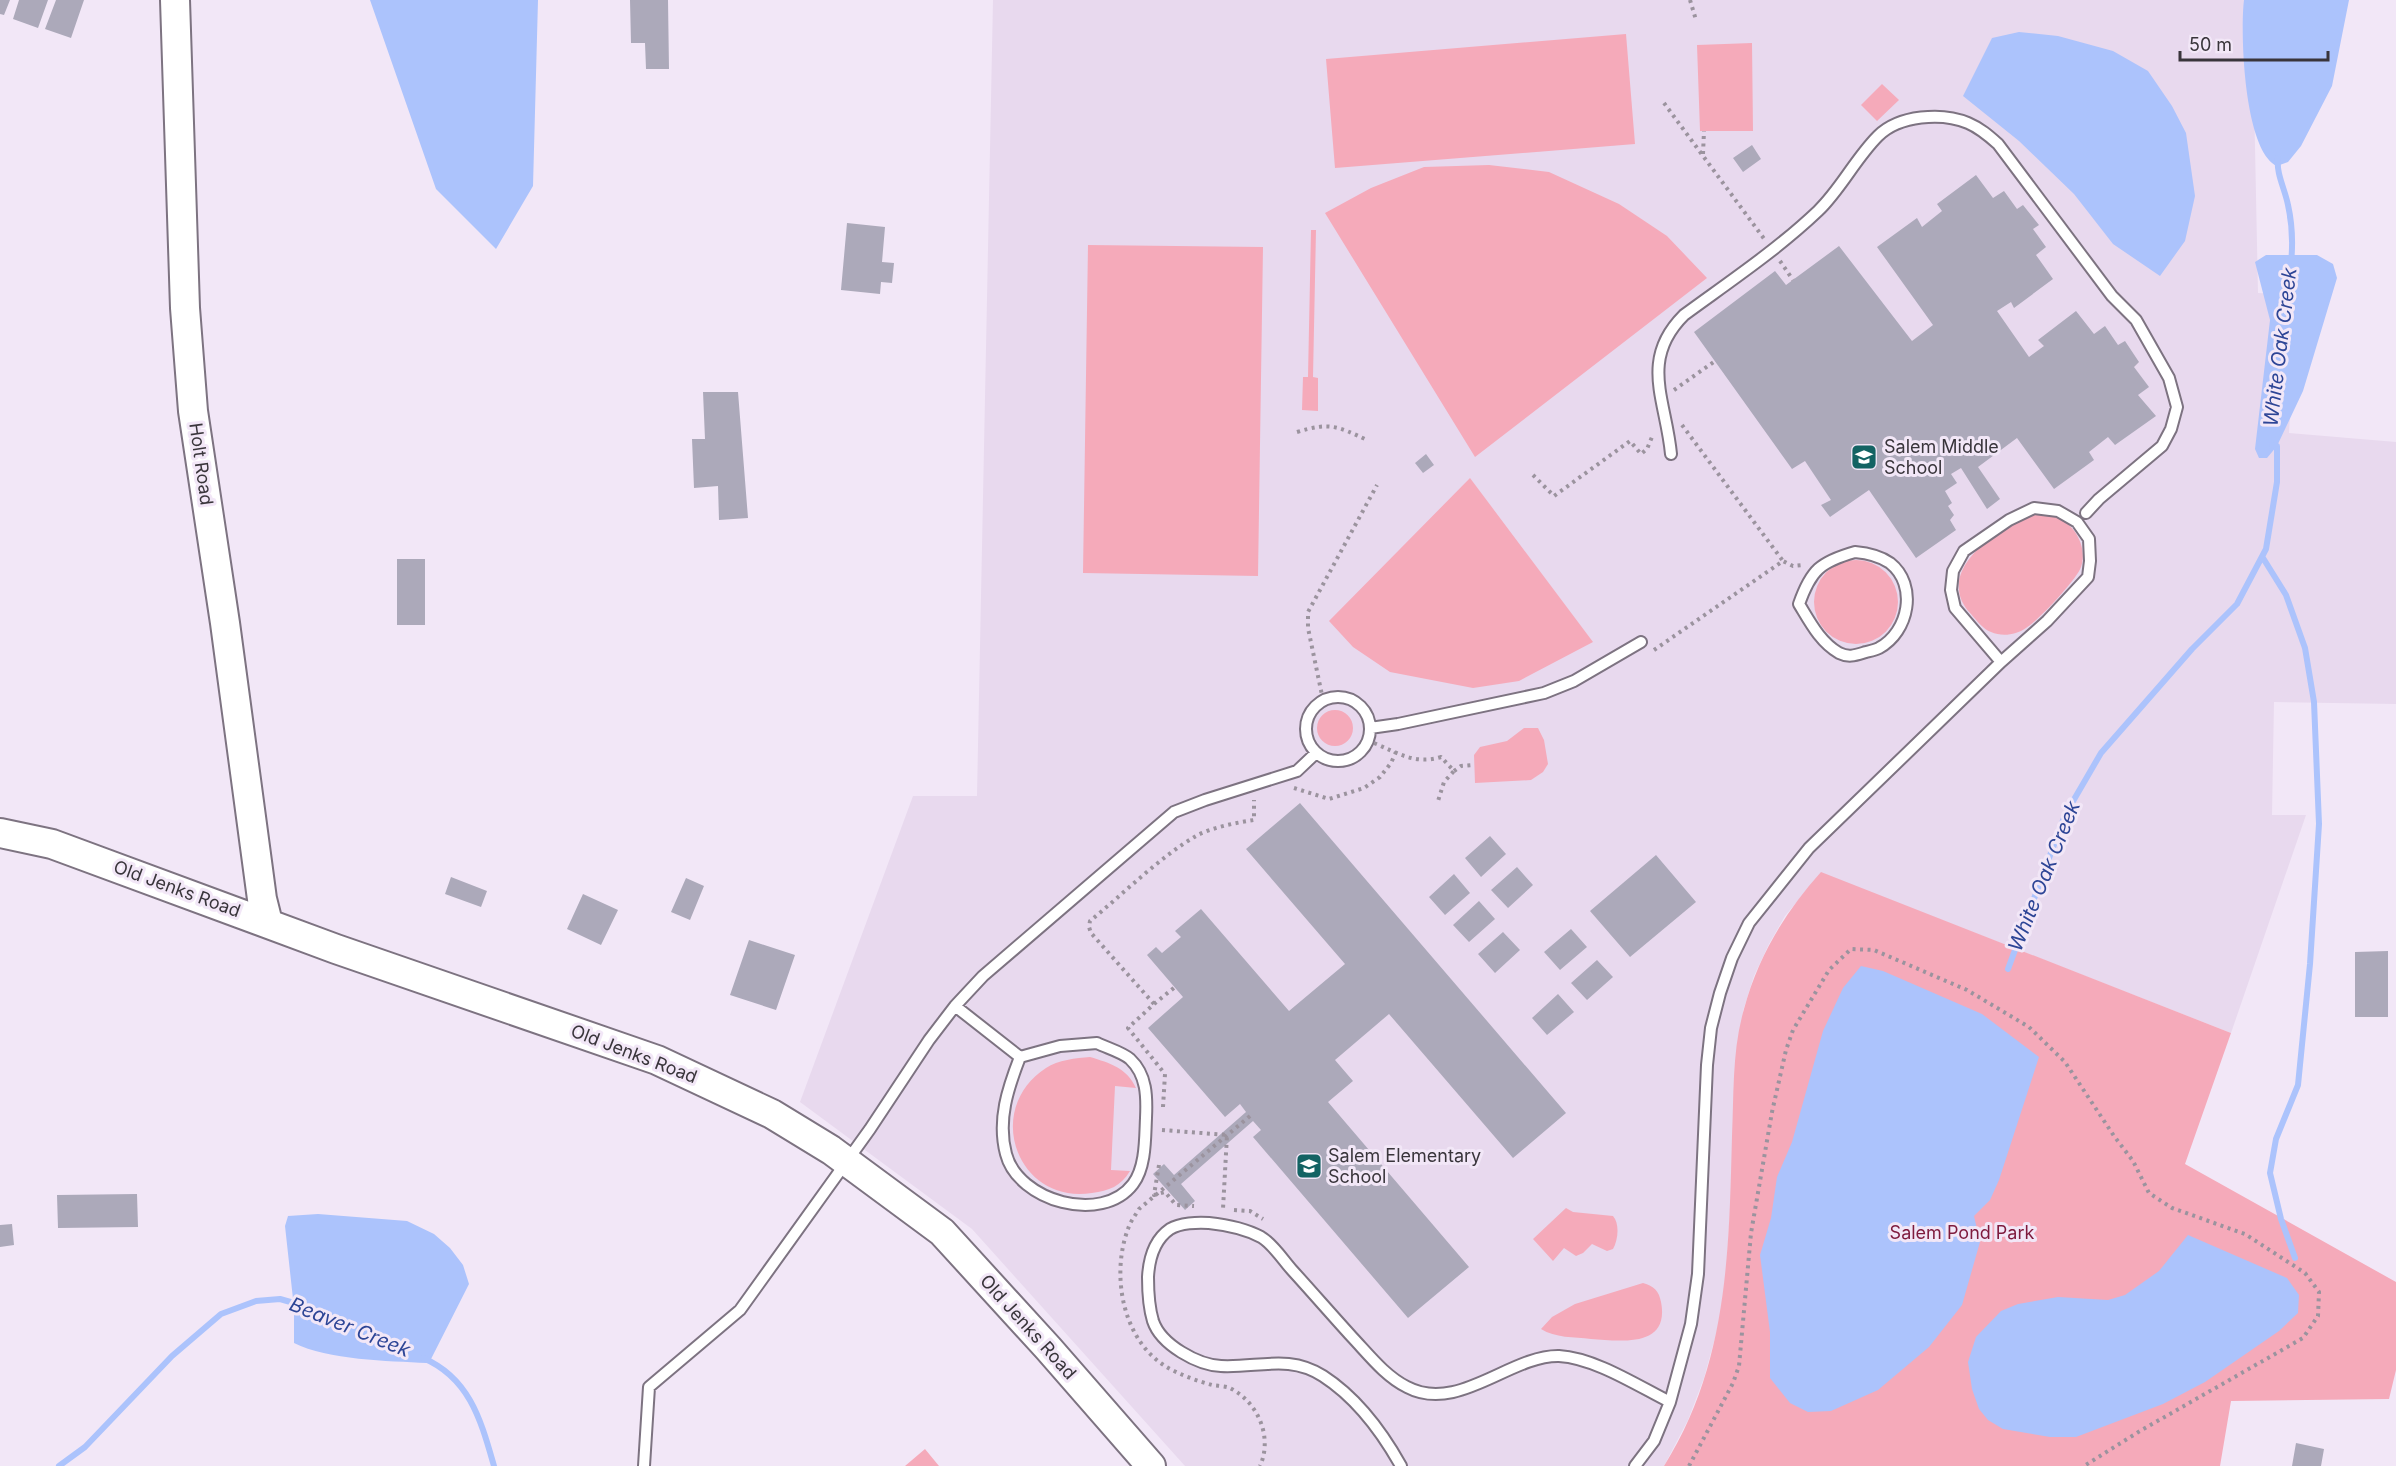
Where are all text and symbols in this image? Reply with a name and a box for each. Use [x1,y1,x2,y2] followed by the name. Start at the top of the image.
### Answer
[2180,24,2328,62] scale bar
[2189,34,2232,55] text: 50 m
[2258,265,2302,428] water label: White Oak Creek
[185,421,218,507] street label: Holt Road
[1884,436,1999,478] place label: Salem Middle School
[1849,442,1879,472] school or university icon: Salem Middle School
[2003,796,2085,955] water label: White Oak Creek
[111,856,243,921] street label: Old Jenks Road
[568,1020,700,1087] street label: Old Jenks Road
[1328,1145,1481,1187] place label: Salem Elementary School
[1294,1151,1324,1181] school or university icon: Salem Elementary School
[1890,1222,2035,1243] park label: Salem Pond Park
[976,1270,1081,1383] street label: Old Jenks Road
[286,1292,415,1362] water label: Beaver Creek

